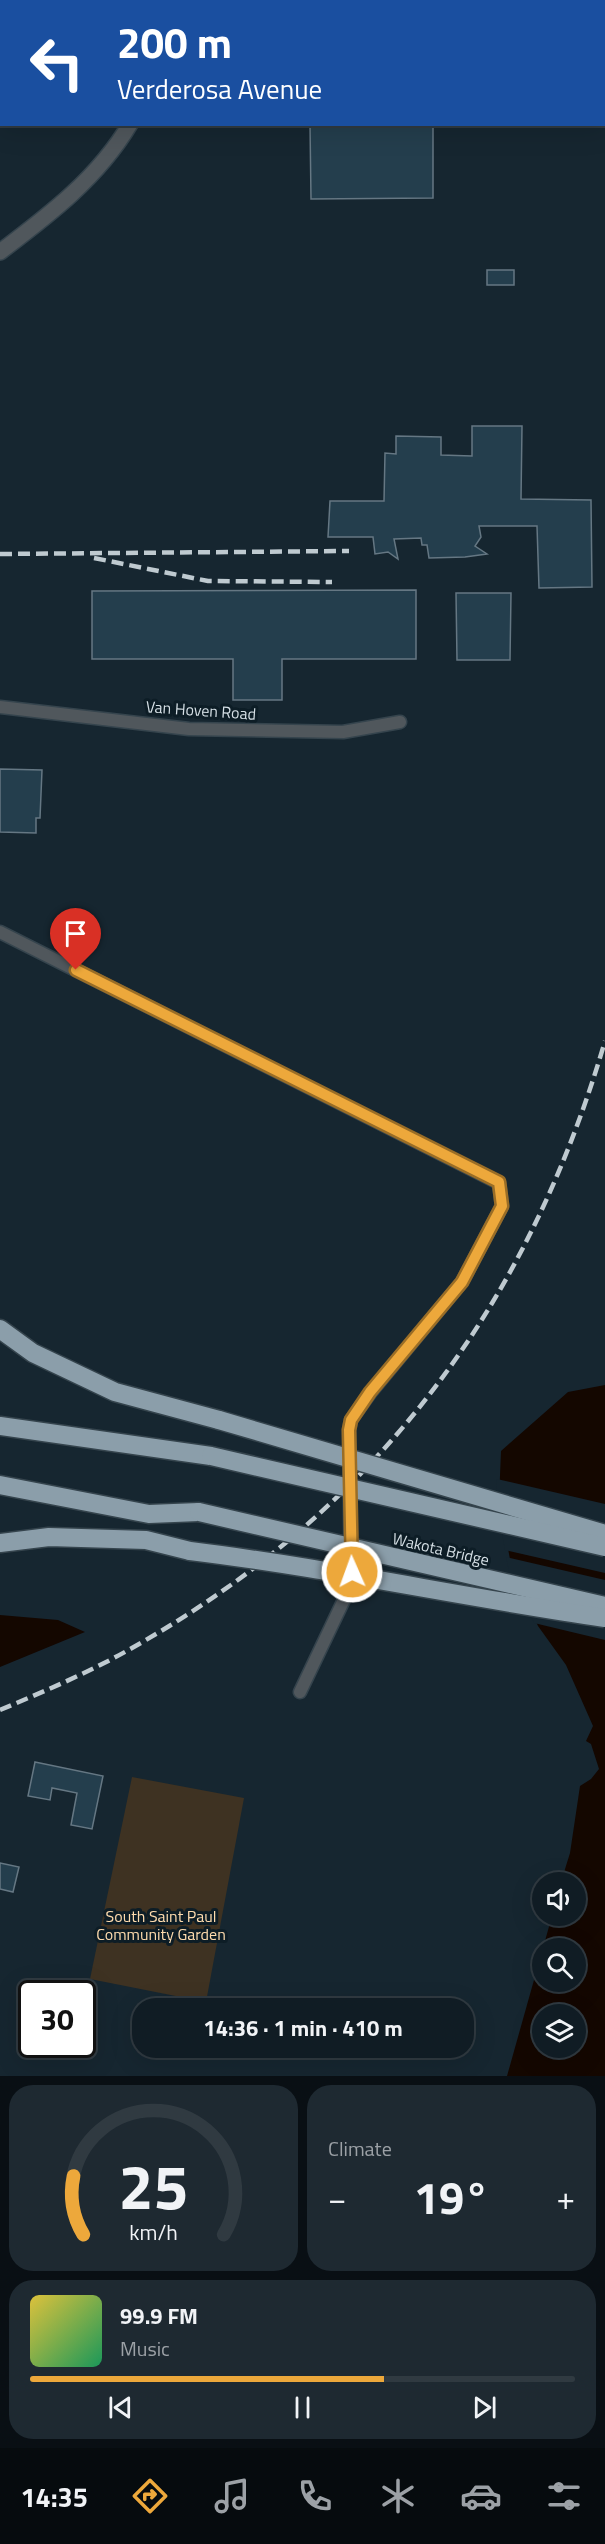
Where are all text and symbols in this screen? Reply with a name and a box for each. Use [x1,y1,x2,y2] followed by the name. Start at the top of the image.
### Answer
[117,10,232,74] text: 200 m
[18,24,96,102] icon: left
[117,68,322,109] text: Verderosa Avenue
[145,694,257,726] street label: Van Hoven Road
[50,908,101,970] pin
[59,917,92,950] icon: arrive
[390,1526,492,1572] street label: Wakota Bridge
[320,1540,384,1604] position arrow
[532,1872,586,2058] map controls
[532,1872,586,1926] button: sound
[96,1904,226,1946] park label: South Saint Paul Community Garden
[532,1938,586,1992] button: search
[18,1980,96,2058] speed limit sign: 30
[532,2004,586,2058] button: layers
[203,2011,403,2045] text: 14:36 · 1 min · 410 m
[328,2133,392,2164] text: Climate
[119,2138,188,2233] text: 25
[414,2163,489,2231] text: 19°
[328,2173,346,2223] text: −
[557,2173,575,2223] text: +
[129,2216,178,2248] text: km/h
[120,2299,198,2333] text: 99.9 FM
[120,2333,170,2364] text: Music
[104,2391,137,2424] icon: previous
[286,2391,319,2424] icon: pause
[468,2391,501,2424] icon: next
[129,2475,171,2517] icon: directions
[211,2475,253,2517] icon: music
[294,2475,336,2517] icon: phone
[377,2475,419,2517] icon: climate
[460,2475,502,2517] icon: car
[543,2475,585,2517] icon: filters
[20,2476,88,2517] text: 14:35

